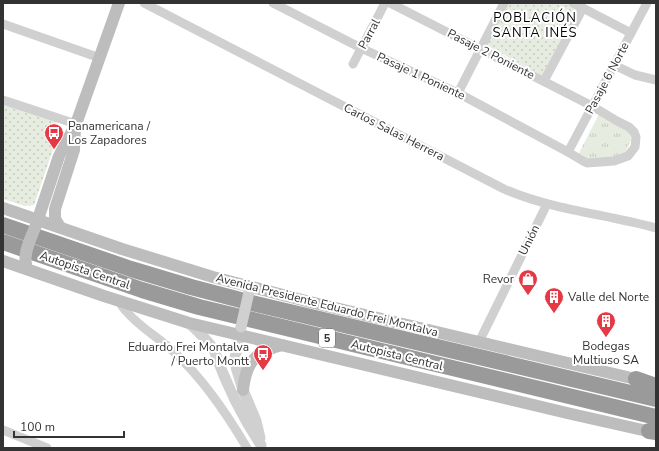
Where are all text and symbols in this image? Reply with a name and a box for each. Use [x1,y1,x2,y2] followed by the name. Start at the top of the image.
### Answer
[492,8,578,42] district label: POBLACIÓN SANTA INÉS
[354,16,384,52] street label: Parral
[445,25,537,83] street label: Pasaje 2 Poniente
[581,39,633,117] street label: Pasaje 6 Norte
[374,49,468,103] street label: Pasaje 1 Poniente
[341,100,447,164] street label: Carlos Salas Herrera
[68,118,151,148] place label: Panamericana / Los Zapadores
[43,122,65,150] bus stop icon: Panamericana / Los Zapadores
[515,222,543,258] street label: Unión
[38,247,133,293] street label: Autopista Central
[517,268,539,296] shop icon: Revor
[214,270,440,340] street label: Avenida Presidente Eduardo Frei Montalva
[483,271,515,287] place label: Revor
[543,286,565,314] building icon: Valle del Norte
[567,289,649,305] place label: Valle del Norte
[595,310,617,338] building icon: Bodegas Multiuso SA
[319,329,335,347] road number: 5
[349,336,445,374] street label: Autopista Central
[573,338,639,368] place label: Bodegas Multiuso SA
[128,339,250,369] place label: Eduardo Frei Montalva / Puerto Montt
[252,343,274,371] bus stop icon: Eduardo Frei Montalva / Puerto Montt
[14,413,124,439] scale bar
[20,419,55,435] text: 100 m

